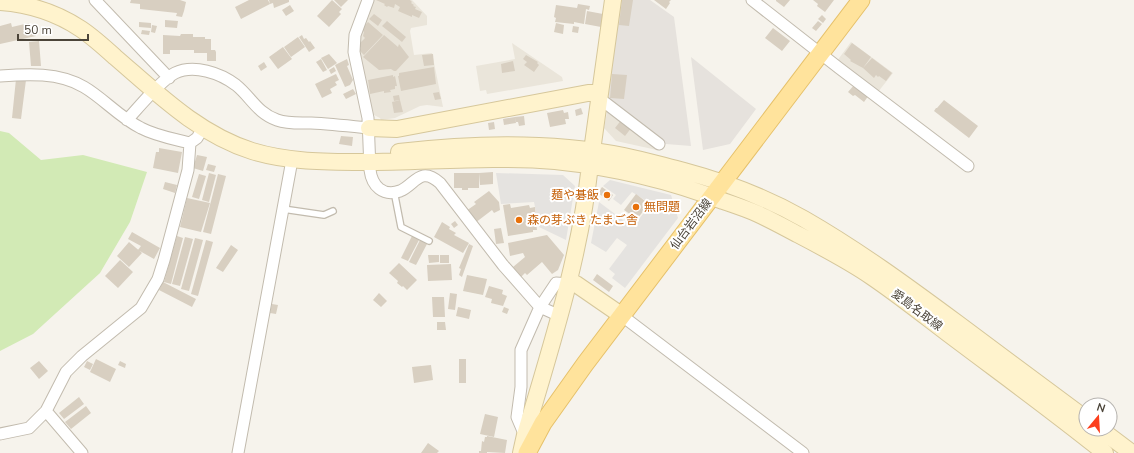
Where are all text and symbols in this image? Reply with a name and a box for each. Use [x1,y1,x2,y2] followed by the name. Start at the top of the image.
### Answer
[18,16,88,42] scale bar
[24,22,52,38] text: 50 m
[551,187,599,203] place label: 麺や碁飯
[602,190,612,200] marker: 麺や碁飯
[667,195,715,253] street label: 仙台岩沼線
[644,199,680,215] place label: 無問題
[631,202,641,212] marker: 無問題
[527,212,638,228] place label: 森の芽ぶき たまご舎
[514,215,524,225] marker: 森の芽ぶき たまご舎
[888,286,946,334] street label: 愛島名取線
[1078,397,1118,437] north arrow
[1095,400,1107,416] text: N

